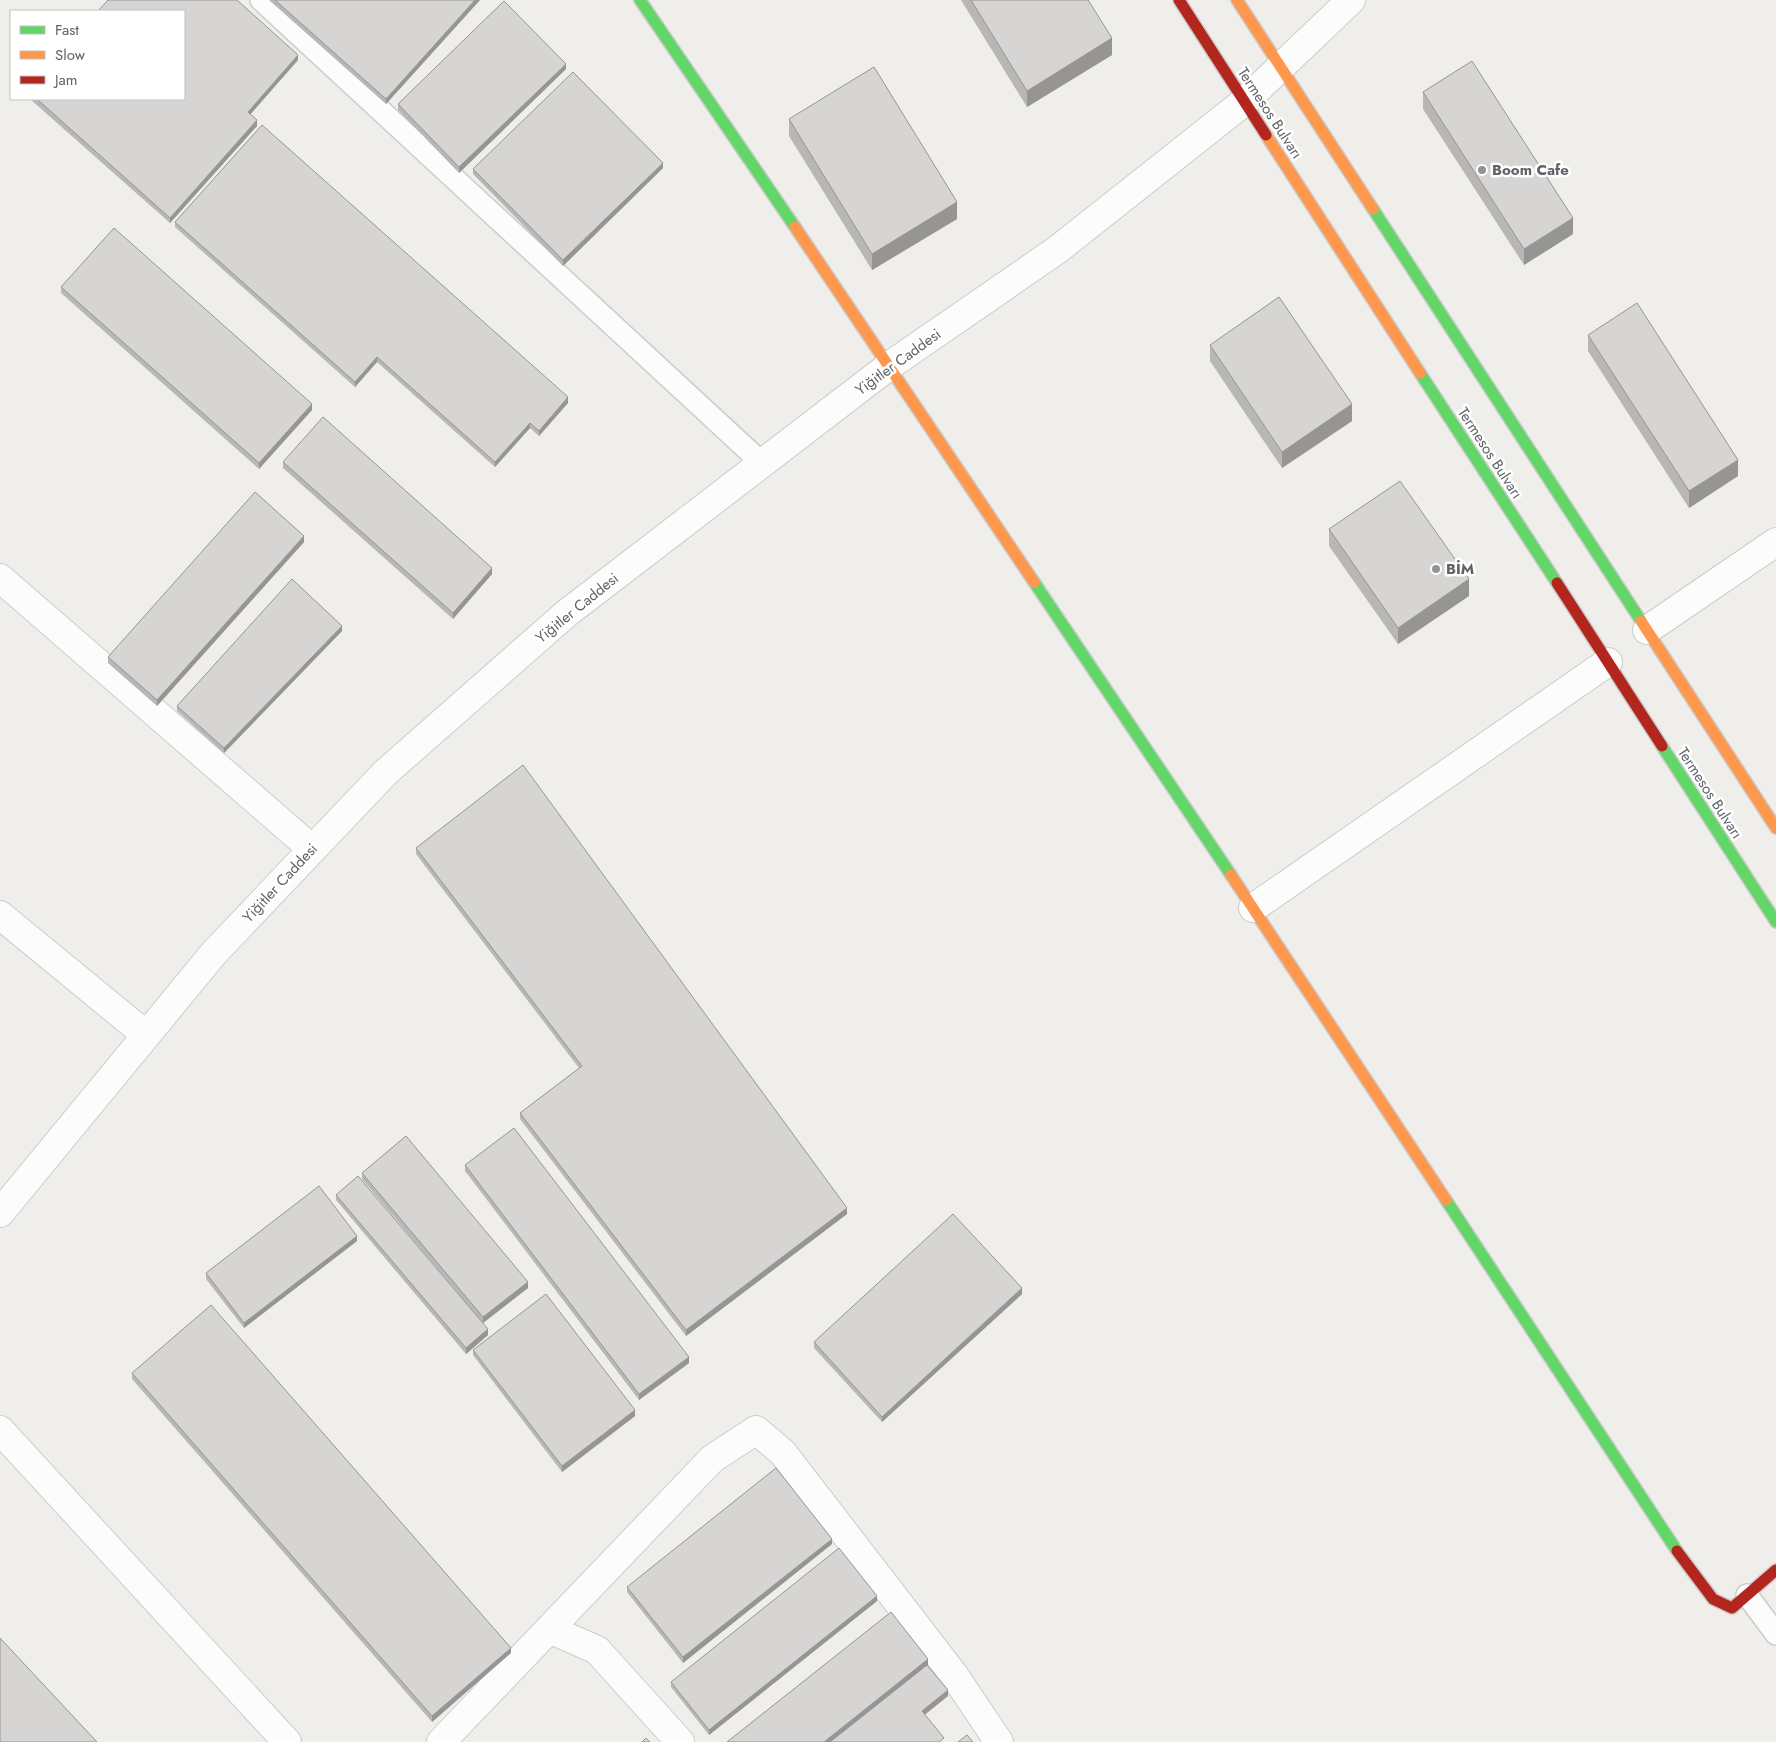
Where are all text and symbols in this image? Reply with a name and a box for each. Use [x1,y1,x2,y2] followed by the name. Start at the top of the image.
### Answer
[10,10,185,100] legend
[55,19,79,41] text: Fast
[55,44,86,66] text: Slow
[1232,63,1308,163] street label: Termesos Bulvarı
[53,69,78,91] text: Jam
[1492,159,1569,181] place label: Boom Cafe
[1476,164,1488,176] marker: Boom Cafe
[850,323,946,401] street label: Yiğitler Caddesi
[1452,403,1528,503] street label: Termesos Bulvarı
[1446,558,1474,580] place label: BİM
[1430,563,1442,575] marker: BİM
[531,568,623,648] street label: Yiğitler Caddesi
[1672,743,1748,843] street label: Termesos Bulvarı
[237,838,323,928] street label: Yiğitler Caddesi

